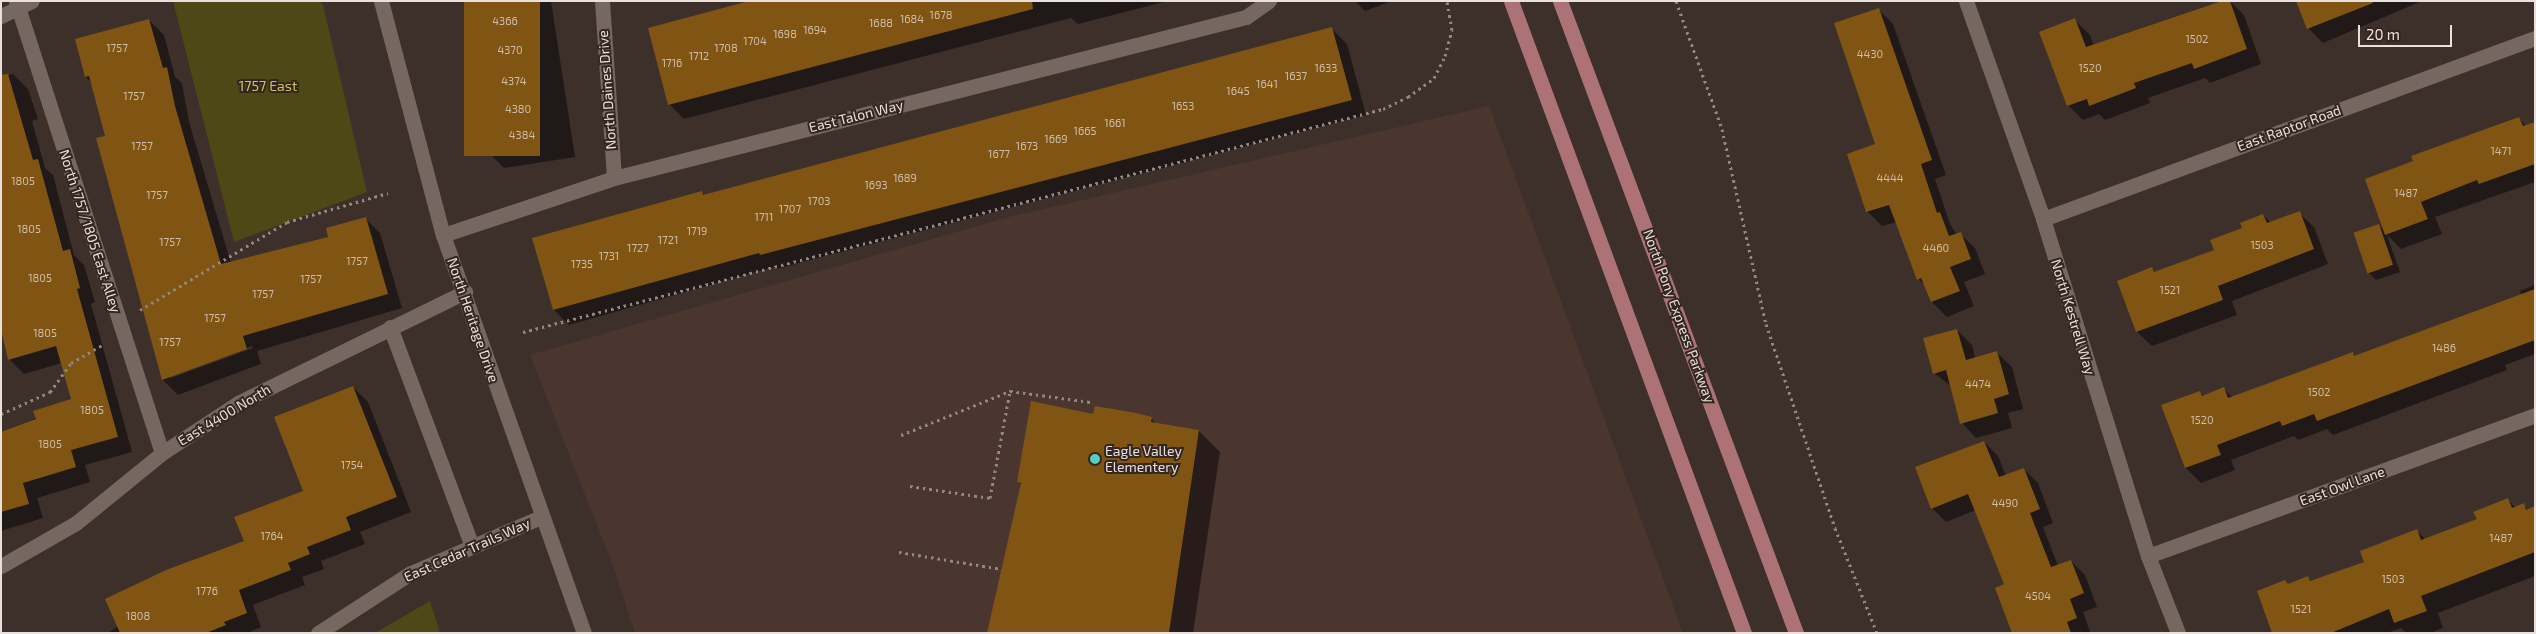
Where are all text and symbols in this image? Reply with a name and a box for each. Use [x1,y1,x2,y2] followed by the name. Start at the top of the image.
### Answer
[930,8,952,22] house number: 1678
[900,12,924,26] house number: 1684
[492,14,518,28] house number: 4366
[2361,15,2455,47] scale bar
[869,16,893,30] house number: 1688
[803,23,827,37] house number: 1694
[2366,25,2400,43] text: 20 m
[773,27,797,41] house number: 1698
[594,30,620,150] street label: North Daines Drive
[2185,32,2209,46] house number: 1502
[743,34,767,48] house number: 1704
[106,41,128,55] house number: 1757
[714,41,738,55] house number: 1708
[497,43,523,57] house number: 4370
[1857,47,1883,61] house number: 4430
[689,49,709,63] house number: 1712
[662,56,682,70] house number: 1716
[1315,61,1337,75] house number: 1633
[2078,61,2102,75] house number: 1520
[1285,69,1307,83] house number: 1637
[501,74,527,88] house number: 4374
[1256,77,1278,91] house number: 1641
[239,78,297,94] park label: 1757 East
[1226,84,1250,98] house number: 1645
[123,89,145,103] house number: 1757
[807,96,905,136] street label: East Talon Way
[1172,99,1194,113] house number: 1653
[2235,101,2343,155] street label: East Raptor Road
[505,102,531,116] house number: 4380
[1104,116,1126,130] house number: 1661
[1074,124,1096,138] house number: 1665
[509,128,535,142] house number: 4384
[1044,132,1068,146] house number: 1669
[131,139,153,153] house number: 1757
[1016,139,1038,153] house number: 1673
[2490,144,2512,158] house number: 1471
[56,147,124,315] street label: North 1757/1805 East Alley
[988,147,1010,161] house number: 1677
[893,171,917,185] house number: 1689
[1876,171,1904,185] house number: 4444
[11,174,35,188] house number: 1805
[864,178,888,192] house number: 1693
[2394,186,2418,200] house number: 1487
[146,188,168,202] house number: 1757
[808,194,830,208] house number: 1703
[779,202,801,216] house number: 1707
[755,210,773,224] house number: 1711
[17,222,41,236] house number: 1805
[687,224,707,238] house number: 1719
[1640,227,1718,405] street label: North Pony Express Parkway
[658,233,678,247] house number: 1721
[159,235,181,249] house number: 1757
[2250,238,2274,252] house number: 1503
[627,241,649,255] house number: 1727
[1923,241,1949,255] house number: 4460
[599,249,619,263] house number: 1731
[346,254,368,268] house number: 1757
[444,256,502,384] street label: North Heritage Drive
[571,257,593,271] house number: 1735
[2047,257,2099,377] street label: North Kestrell Way
[28,271,52,285] house number: 1805
[300,272,322,286] house number: 1757
[2160,283,2180,297] house number: 1521
[252,287,274,301] house number: 1757
[204,311,226,325] house number: 1757
[33,326,57,340] house number: 1805
[159,335,181,349] house number: 1757
[2432,341,2456,355] house number: 1486
[1965,377,1991,391] house number: 4474
[175,381,273,449] street label: East 4400 North
[2307,385,2331,399] house number: 1502
[80,403,104,417] house number: 1805
[2190,413,2214,427] house number: 1520
[38,437,62,451] house number: 1805
[1105,443,1182,476] place label: Eagle Valley Elementery
[1089,453,1101,465] marker: Eagle Valley Elementery
[341,458,363,472] house number: 1754
[2297,463,2387,509] street label: East Owl Lane
[1992,496,2018,510] house number: 4490
[401,514,533,586] street label: East Cedar Trails Way
[260,529,284,543] house number: 1764
[2489,531,2513,545] house number: 1487
[2381,572,2405,586] house number: 1503
[196,584,218,598] house number: 1776
[2025,589,2051,603] house number: 4504
[2291,602,2311,616] house number: 1521
[126,609,150,623] house number: 1808

